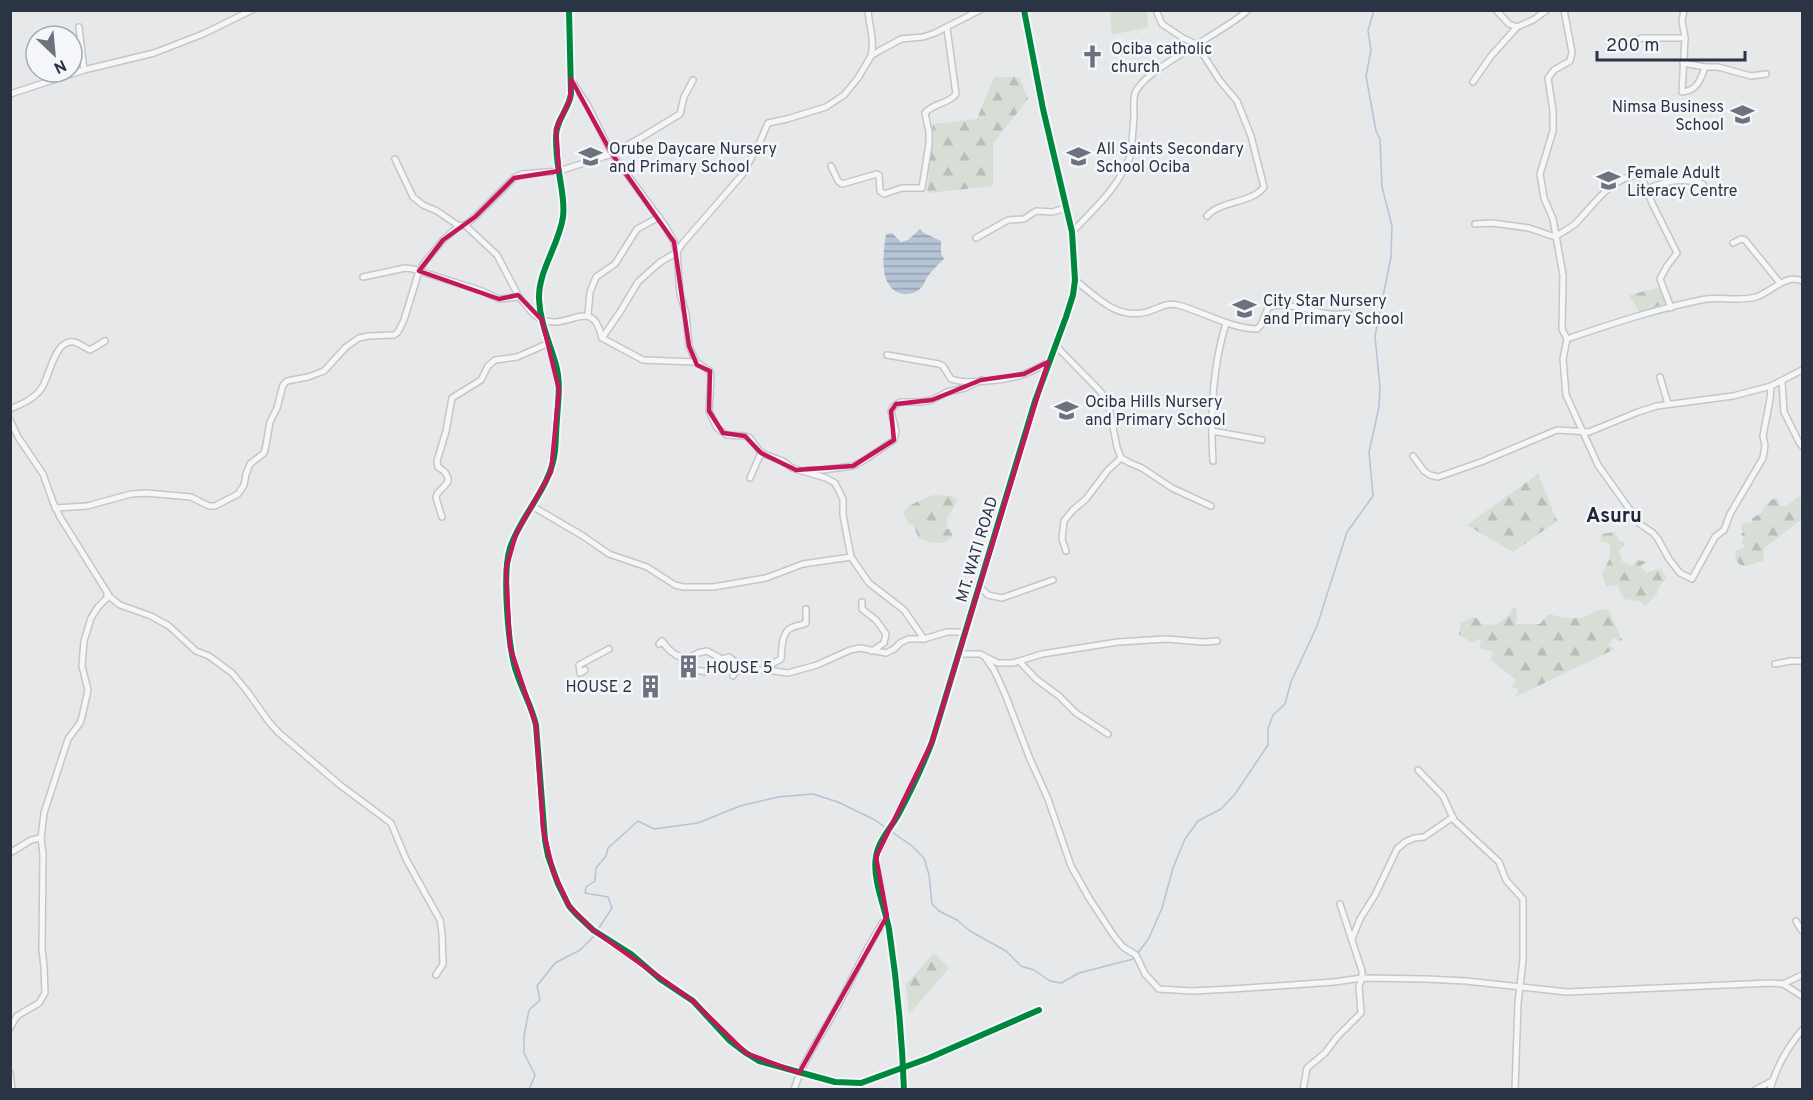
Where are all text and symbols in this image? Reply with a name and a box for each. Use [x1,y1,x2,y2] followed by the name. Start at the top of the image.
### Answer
[24,24,84,84] north arrow
[1597,24,1746,62] scale bar
[1606,35,1659,58] text: 200 m
[1111,40,1212,78] place label: Ociba catholic church
[1080,44,1106,70] church icon: Ociba catholic church
[50,54,69,77] text: N
[1612,98,1724,136] place label: Nimsa Business School
[1729,102,1755,128] school or university icon: Nimsa Business School
[609,140,777,178] place label: Orube Daycare Nursery and Primary School
[1096,140,1244,178] place label: All Saints Secondary School Ociba
[578,144,604,170] school or university icon: Orube Daycare Nursery and Primary School
[1065,144,1091,170] school or university icon: All Saints Secondary School Ociba
[1627,164,1737,202] place label: Female Adult Literacy Centre
[1596,168,1622,194] school or university icon: Female Adult Literacy Centre
[1263,292,1404,330] place label: City Star Nursery and Primary School
[1232,296,1258,322] school or university icon: City Star Nursery and Primary School
[1085,393,1226,431] place label: Ociba Hills Nursery and Primary School
[1054,397,1080,423] school or university icon: Ociba Hills Nursery and Primary School
[952,494,1004,605] street label: MT. WATI ROAD
[1586,504,1642,530] district label: Asuru
[675,654,701,680] building icon: HOUSE 5
[706,659,773,679] place label: HOUSE 5
[637,673,663,699] building icon: HOUSE 2
[565,678,632,698] place label: HOUSE 2

